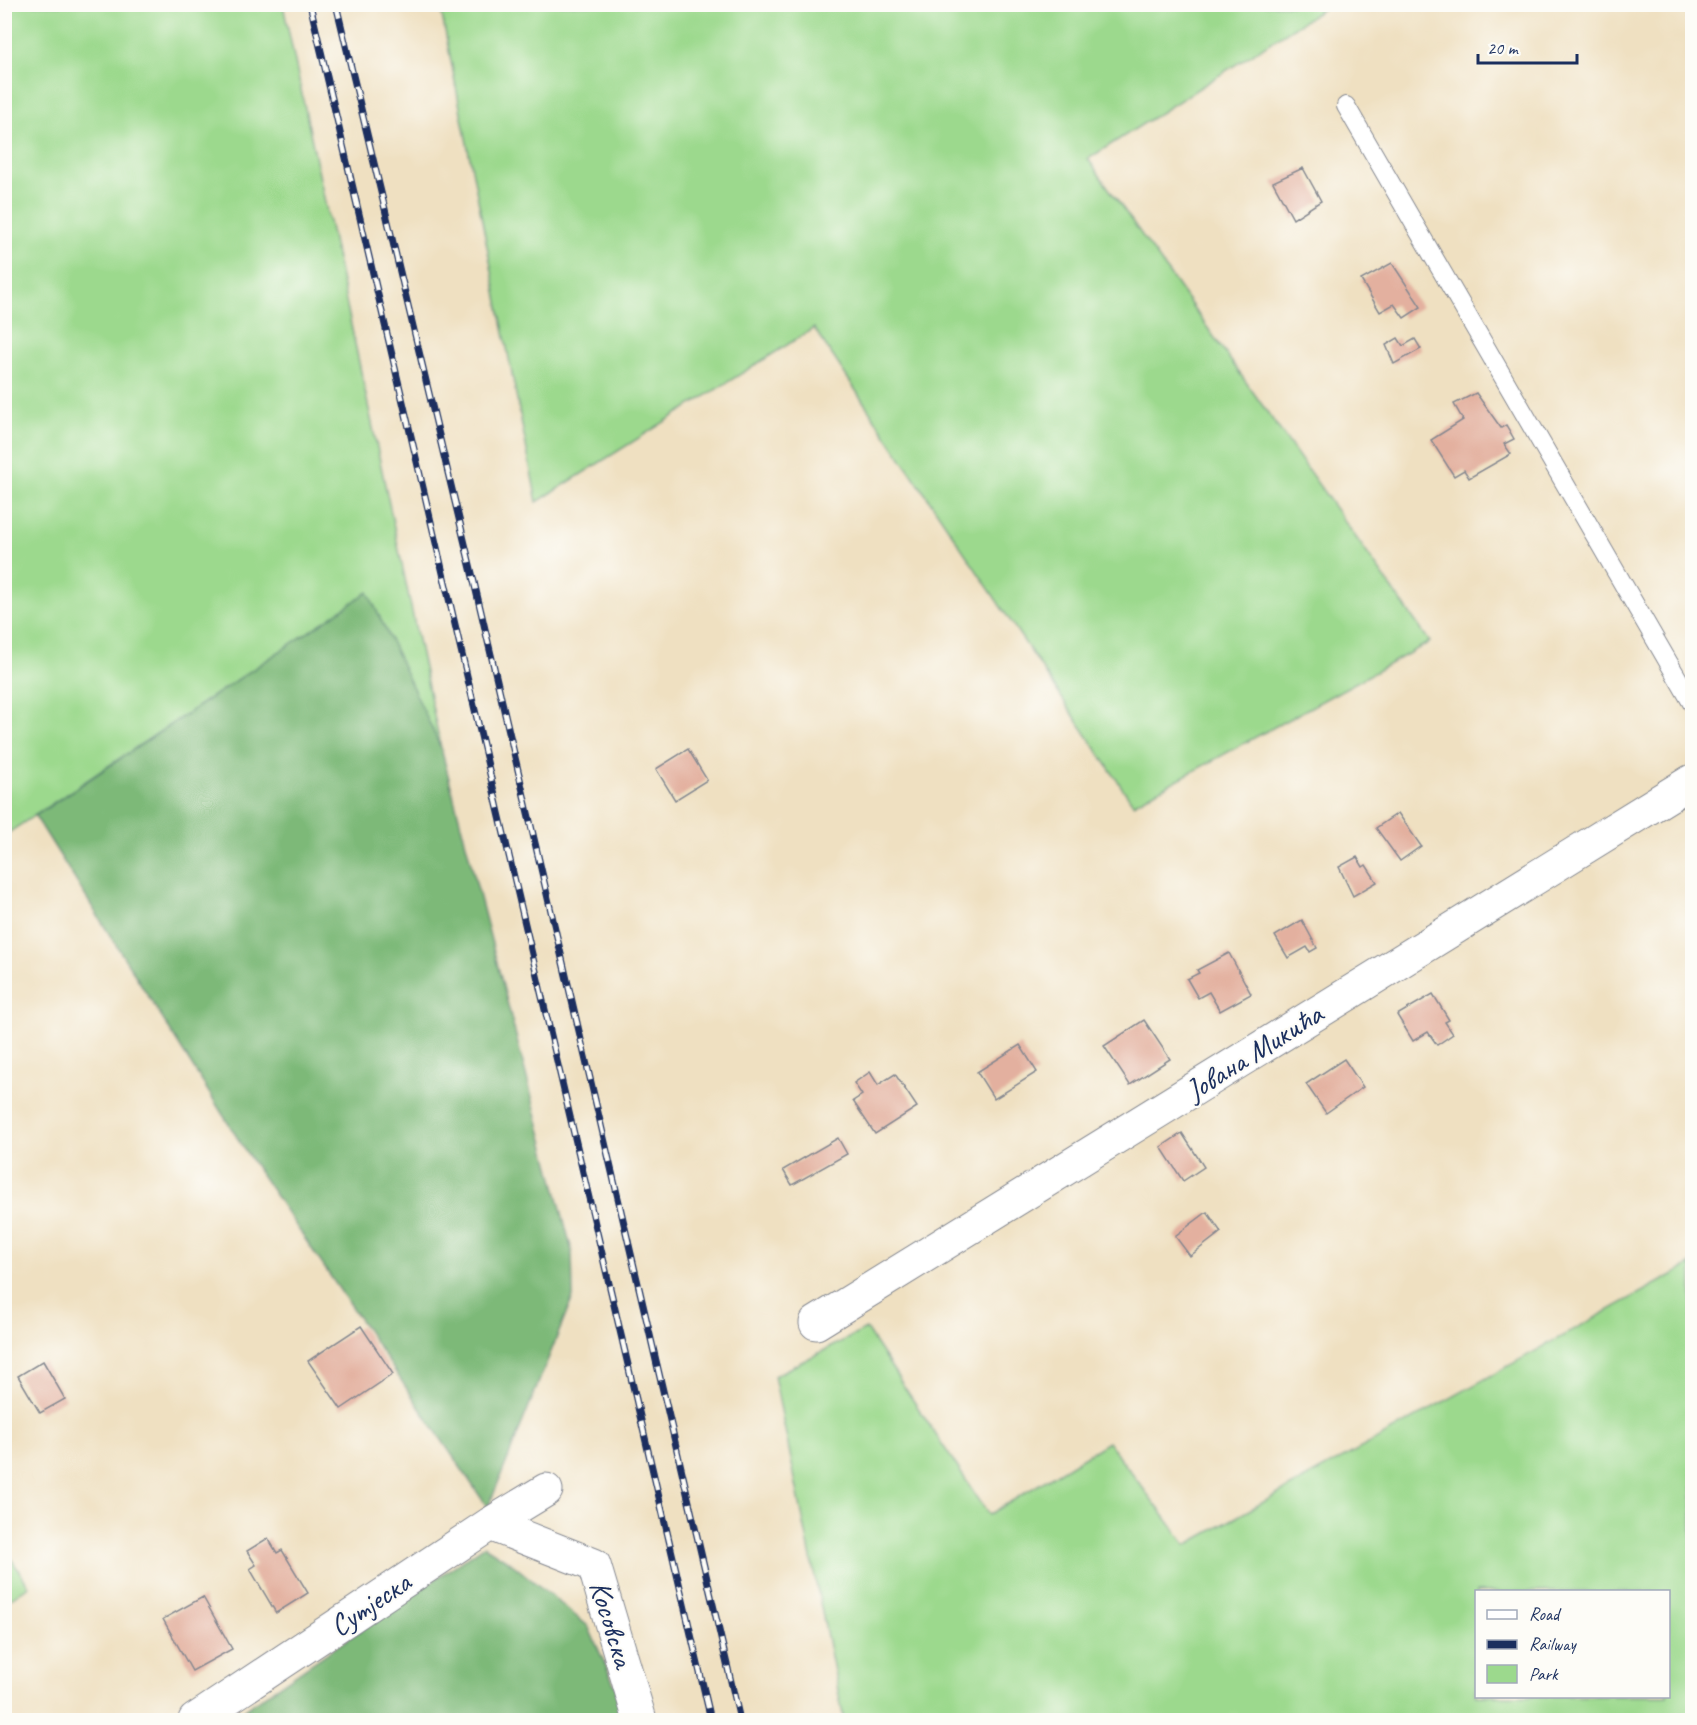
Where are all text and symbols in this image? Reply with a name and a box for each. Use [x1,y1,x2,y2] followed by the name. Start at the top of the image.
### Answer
[1478,27,1577,65] scale bar
[1487,37,1520,59] text: 20 m
[1177,994,1331,1110] street label: Јована Микића
[322,1562,419,1645] street label: Сутјеска
[581,1576,644,1674] street label: Косовска
[1475,1590,1670,1698] legend
[1529,1603,1562,1625] text: Road
[1529,1633,1577,1655] text: Railway
[1529,1663,1559,1685] text: Park

